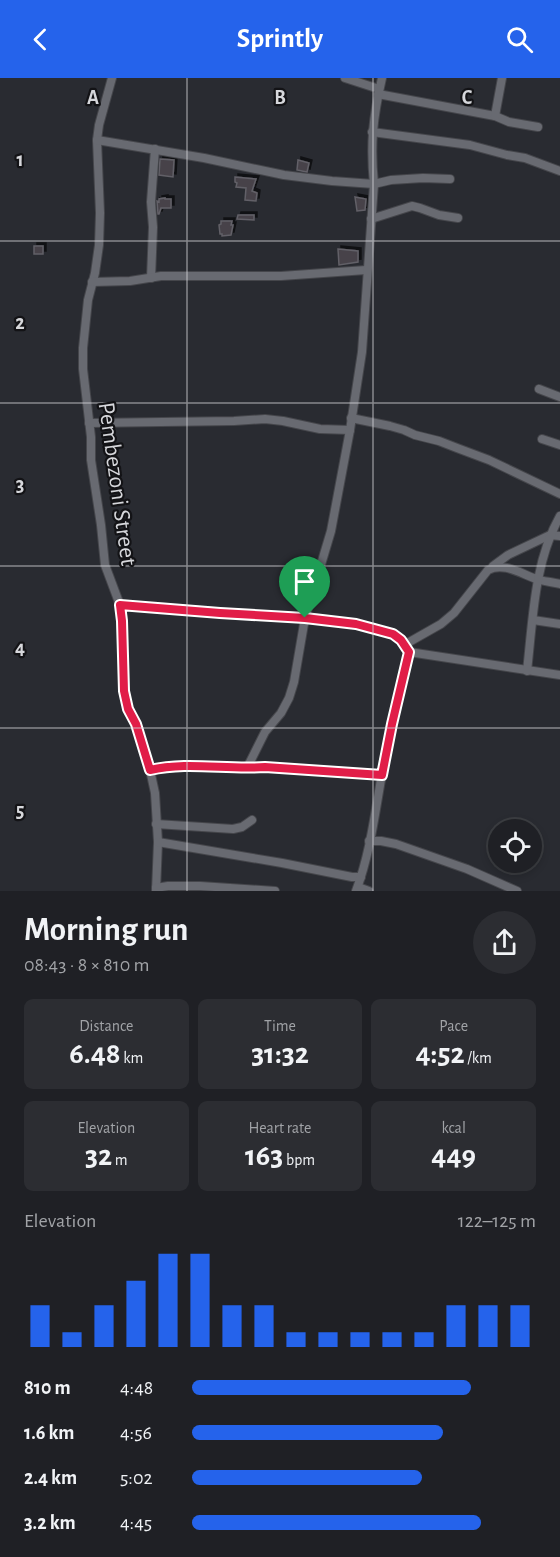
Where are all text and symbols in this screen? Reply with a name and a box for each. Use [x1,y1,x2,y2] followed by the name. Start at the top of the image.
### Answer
[24,23,57,56] icon: back
[503,23,536,56] icon: search
[237,25,323,52] text: Sprintly
[87,88,99,108] text: A
[274,88,286,108] text: B
[462,88,473,108] text: C
[16,150,24,170] text: 1
[15,313,25,333] text: 2
[94,401,140,568] street label: Pembezoni Street
[16,475,24,495] text: 3
[279,556,330,618] pin
[288,565,321,598] icon: arrive
[15,638,25,658] text: 4
[16,801,24,821] text: 5
[488,819,542,873] map controls
[488,819,542,873] button: locate
[473,911,536,974] button: share
[24,914,188,947] text: Morning run
[24,955,150,975] text: 08:43 · 8 × 810 m
[79,1018,133,1034] text: Distance
[264,1018,296,1034] text: Time
[439,1018,468,1034] text: Pace
[69,1039,121,1069] text: 6.48
[251,1039,309,1069] text: 31:32
[415,1039,465,1069] text: 4:52
[121,1050,143,1066] text: km
[465,1050,492,1066] text: /km
[77,1120,135,1136] text: Elevation
[249,1120,311,1136] text: Heart rate
[441,1120,466,1136] text: kcal
[85,1141,112,1171] text: 32
[245,1141,283,1171] text: 163
[431,1141,476,1171] text: 449
[112,1152,128,1168] text: m
[283,1152,315,1168] text: bpm
[24,1211,96,1231] text: Elevation
[458,1211,536,1231] text: 122–125 m
[24,1378,71,1398] text: 810 m
[120,1378,153,1398] text: 4:48
[24,1423,75,1443] text: 1.6 km
[120,1423,152,1443] text: 4:56
[24,1468,77,1488] text: 2.4 km
[120,1468,153,1488] text: 5:02
[24,1513,76,1533] text: 3.2 km
[120,1513,152,1533] text: 4:45

